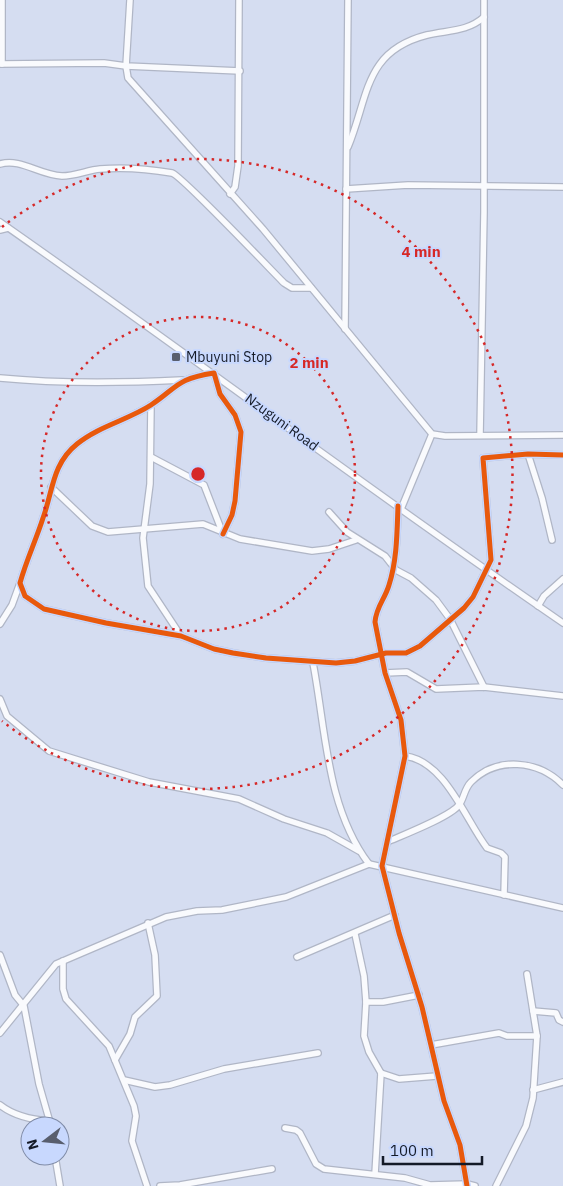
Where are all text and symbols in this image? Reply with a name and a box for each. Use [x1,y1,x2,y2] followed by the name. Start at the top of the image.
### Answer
[401,242,441,261] text: 4 min
[186,348,272,366] place label: Mbuyuni Stop
[170,351,182,363] marker: Mbuyuni Stop
[289,353,329,372] text: 2 min
[242,389,322,455] street label: Nzuguni Road
[189,465,207,483] centre of rings
[20,1116,70,1166] north arrow
[383,1134,482,1166] scale bar
[22,1137,43,1152] text: N
[390,1141,434,1160] text: 100 m

